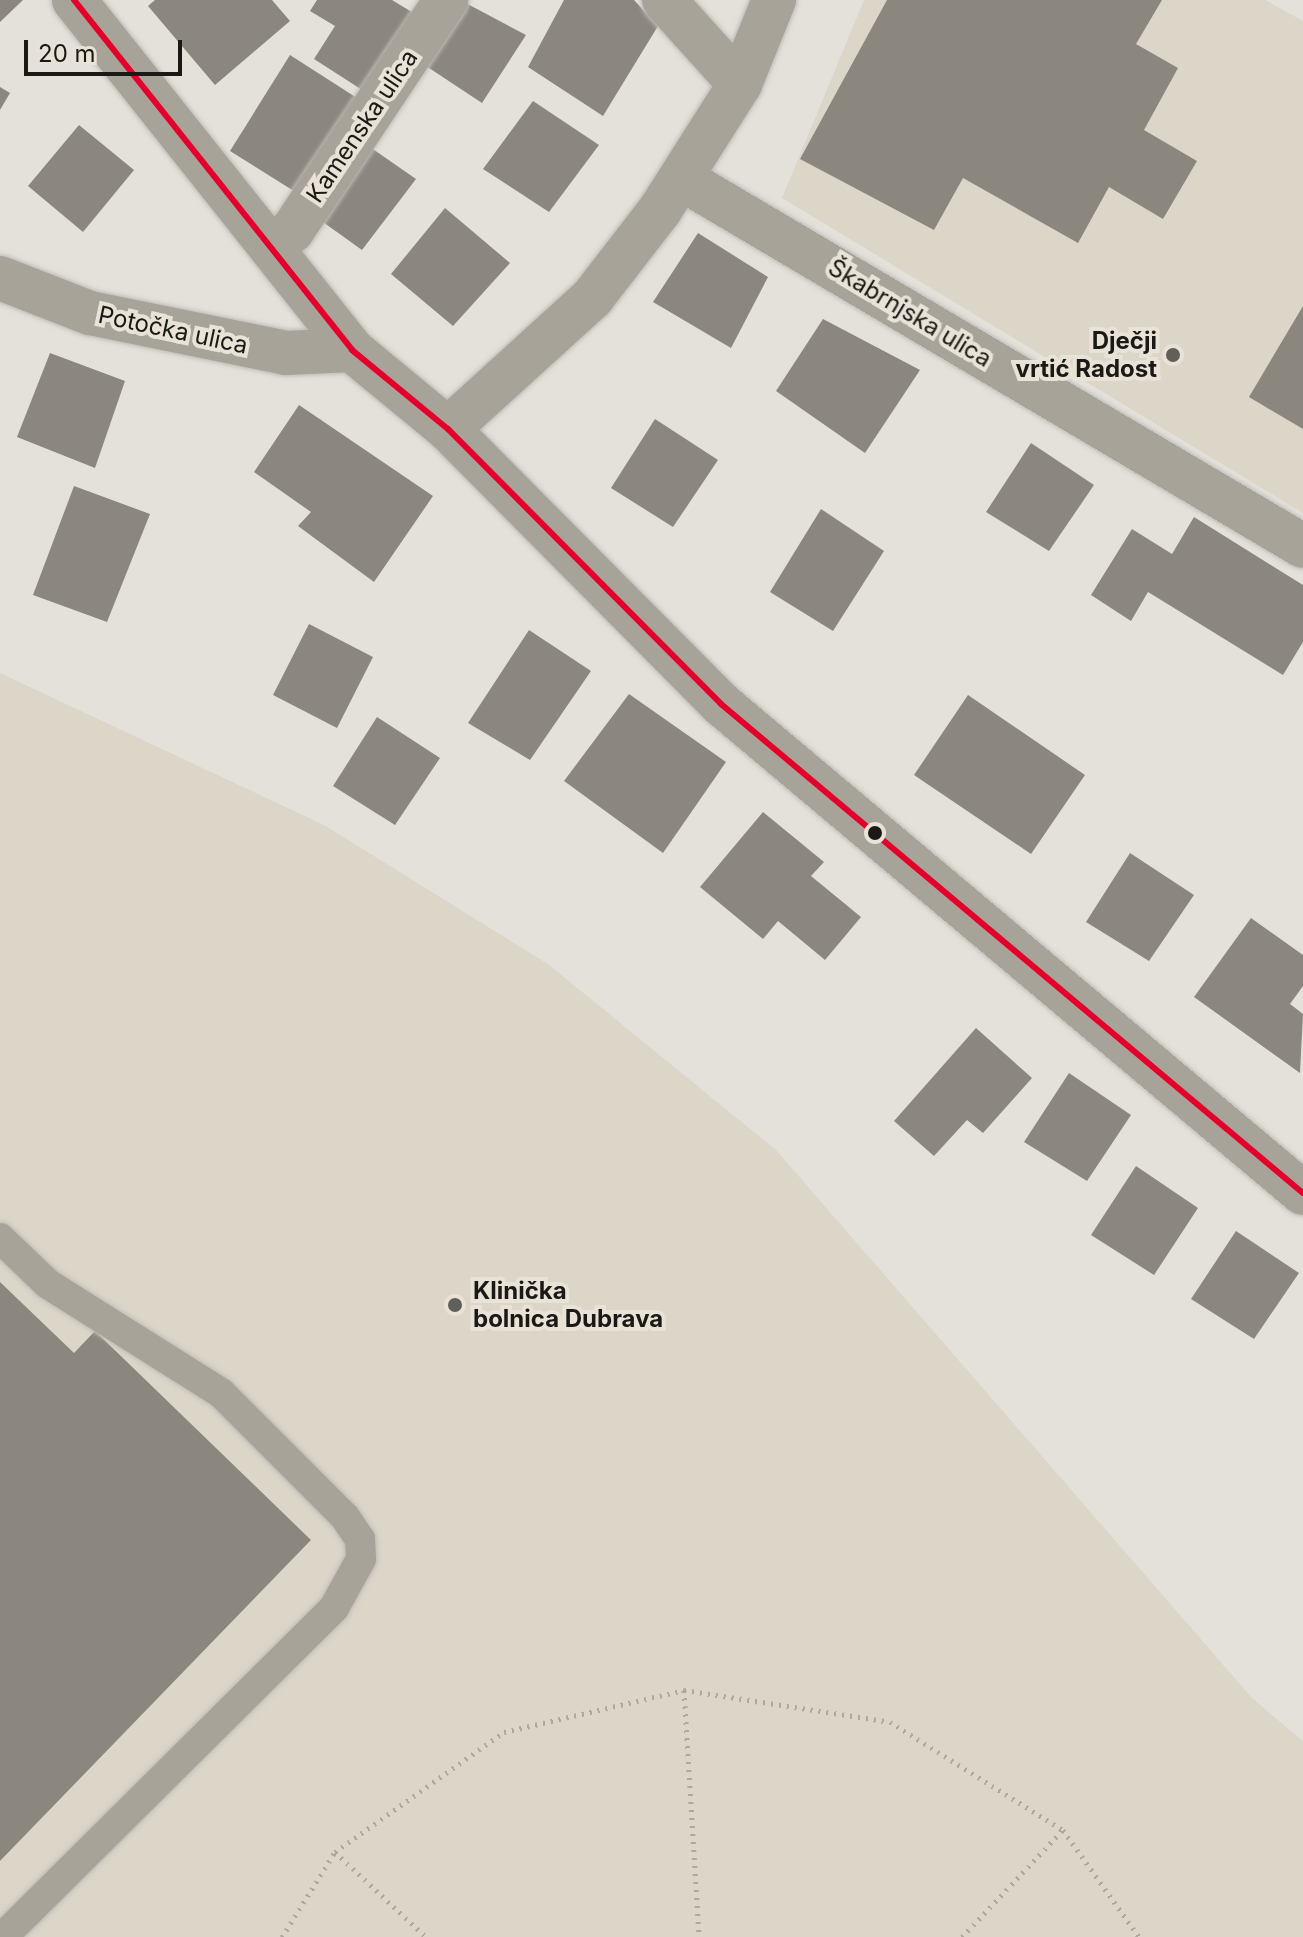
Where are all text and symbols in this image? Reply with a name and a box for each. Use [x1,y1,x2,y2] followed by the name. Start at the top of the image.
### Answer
[28,24,186,74] scale bar
[38,39,96,68] text: 20 m
[300,44,424,208] street label: Kamenska ulica
[823,253,997,373] street label: Škabrnjska ulica
[96,300,250,360] street label: Potočka ulica
[1016,327,1157,383] place label: Dječji vrtić Radost
[1164,346,1182,364] marker: Dječji vrtić Radost
[867,825,883,841] unlabelled marker
[473,1277,663,1333] place label: Klinička bolnica Dubrava
[444,1294,466,1316] marker: Klinička bolnica Dubrava

